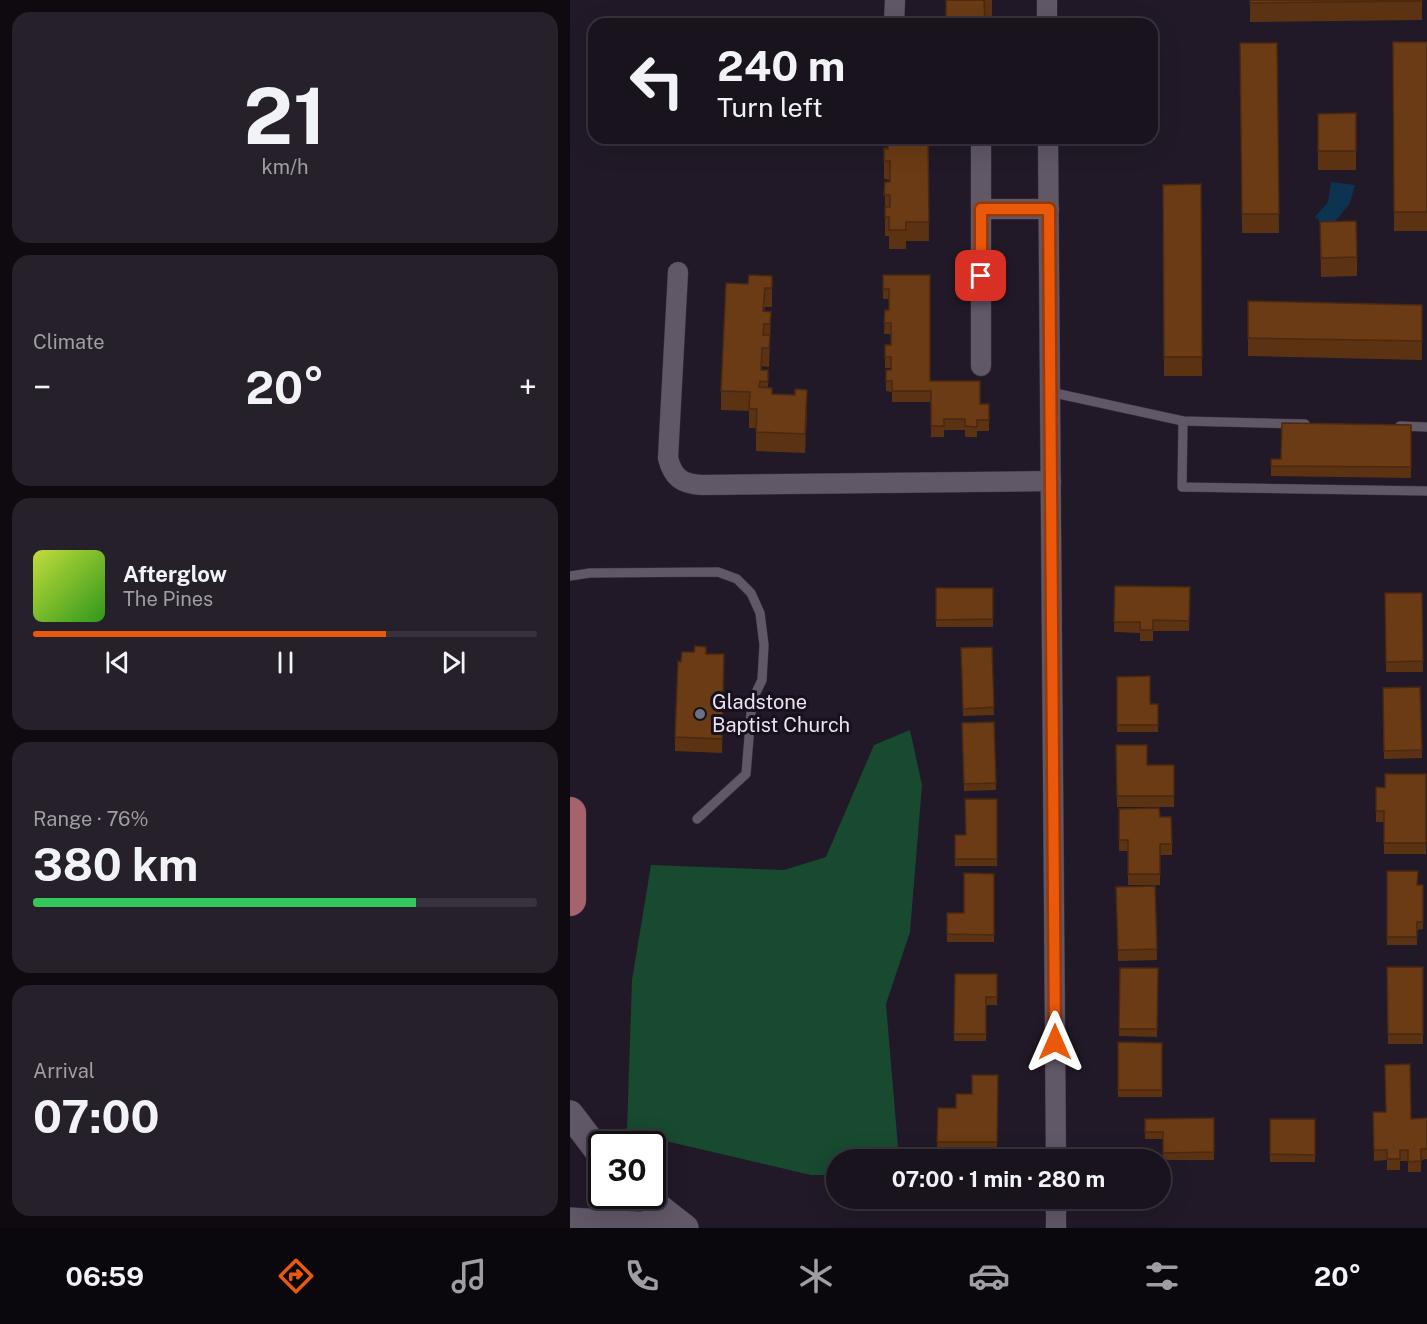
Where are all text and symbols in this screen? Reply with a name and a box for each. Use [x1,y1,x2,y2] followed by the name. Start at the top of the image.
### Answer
[717,41,845,90] text: 240 m
[618,42,696,120] icon: left
[244,70,326,162] text: 21
[717,91,823,123] text: Turn left
[261,155,309,179] text: km/h
[955,250,1006,301] pin
[964,259,997,292] icon: arrive
[33,330,105,354] text: Climate
[246,361,324,414] text: 20°
[33,368,51,406] text: −
[519,368,537,406] text: +
[123,561,227,587] text: Afterglow
[123,587,213,611] text: The Pines
[101,646,134,679] icon: previous
[269,646,302,679] icon: pause
[437,646,470,679] icon: next
[712,690,850,737] place label: Gladstone Baptist Church
[693,707,707,721] marker: Gladstone Baptist Church
[33,807,149,831] text: Range · 76%
[33,838,198,891] text: 380 km
[1023,1010,1087,1074] position arrow
[33,1059,95,1083] text: Arrival
[33,1090,159,1143] text: 07:00
[588,1131,666,1209] speed limit sign: 30
[892,1166,1105,1192] text: 07:00 · 1 min · 280 m
[275,1255,317,1297] icon: directions
[448,1255,490,1297] icon: music
[621,1255,663,1297] icon: phone
[795,1255,837,1297] icon: climate
[968,1255,1010,1297] icon: car
[1141,1255,1183,1297] icon: filters
[66,1260,144,1292] text: 06:59
[1314,1260,1361,1292] text: 20°

